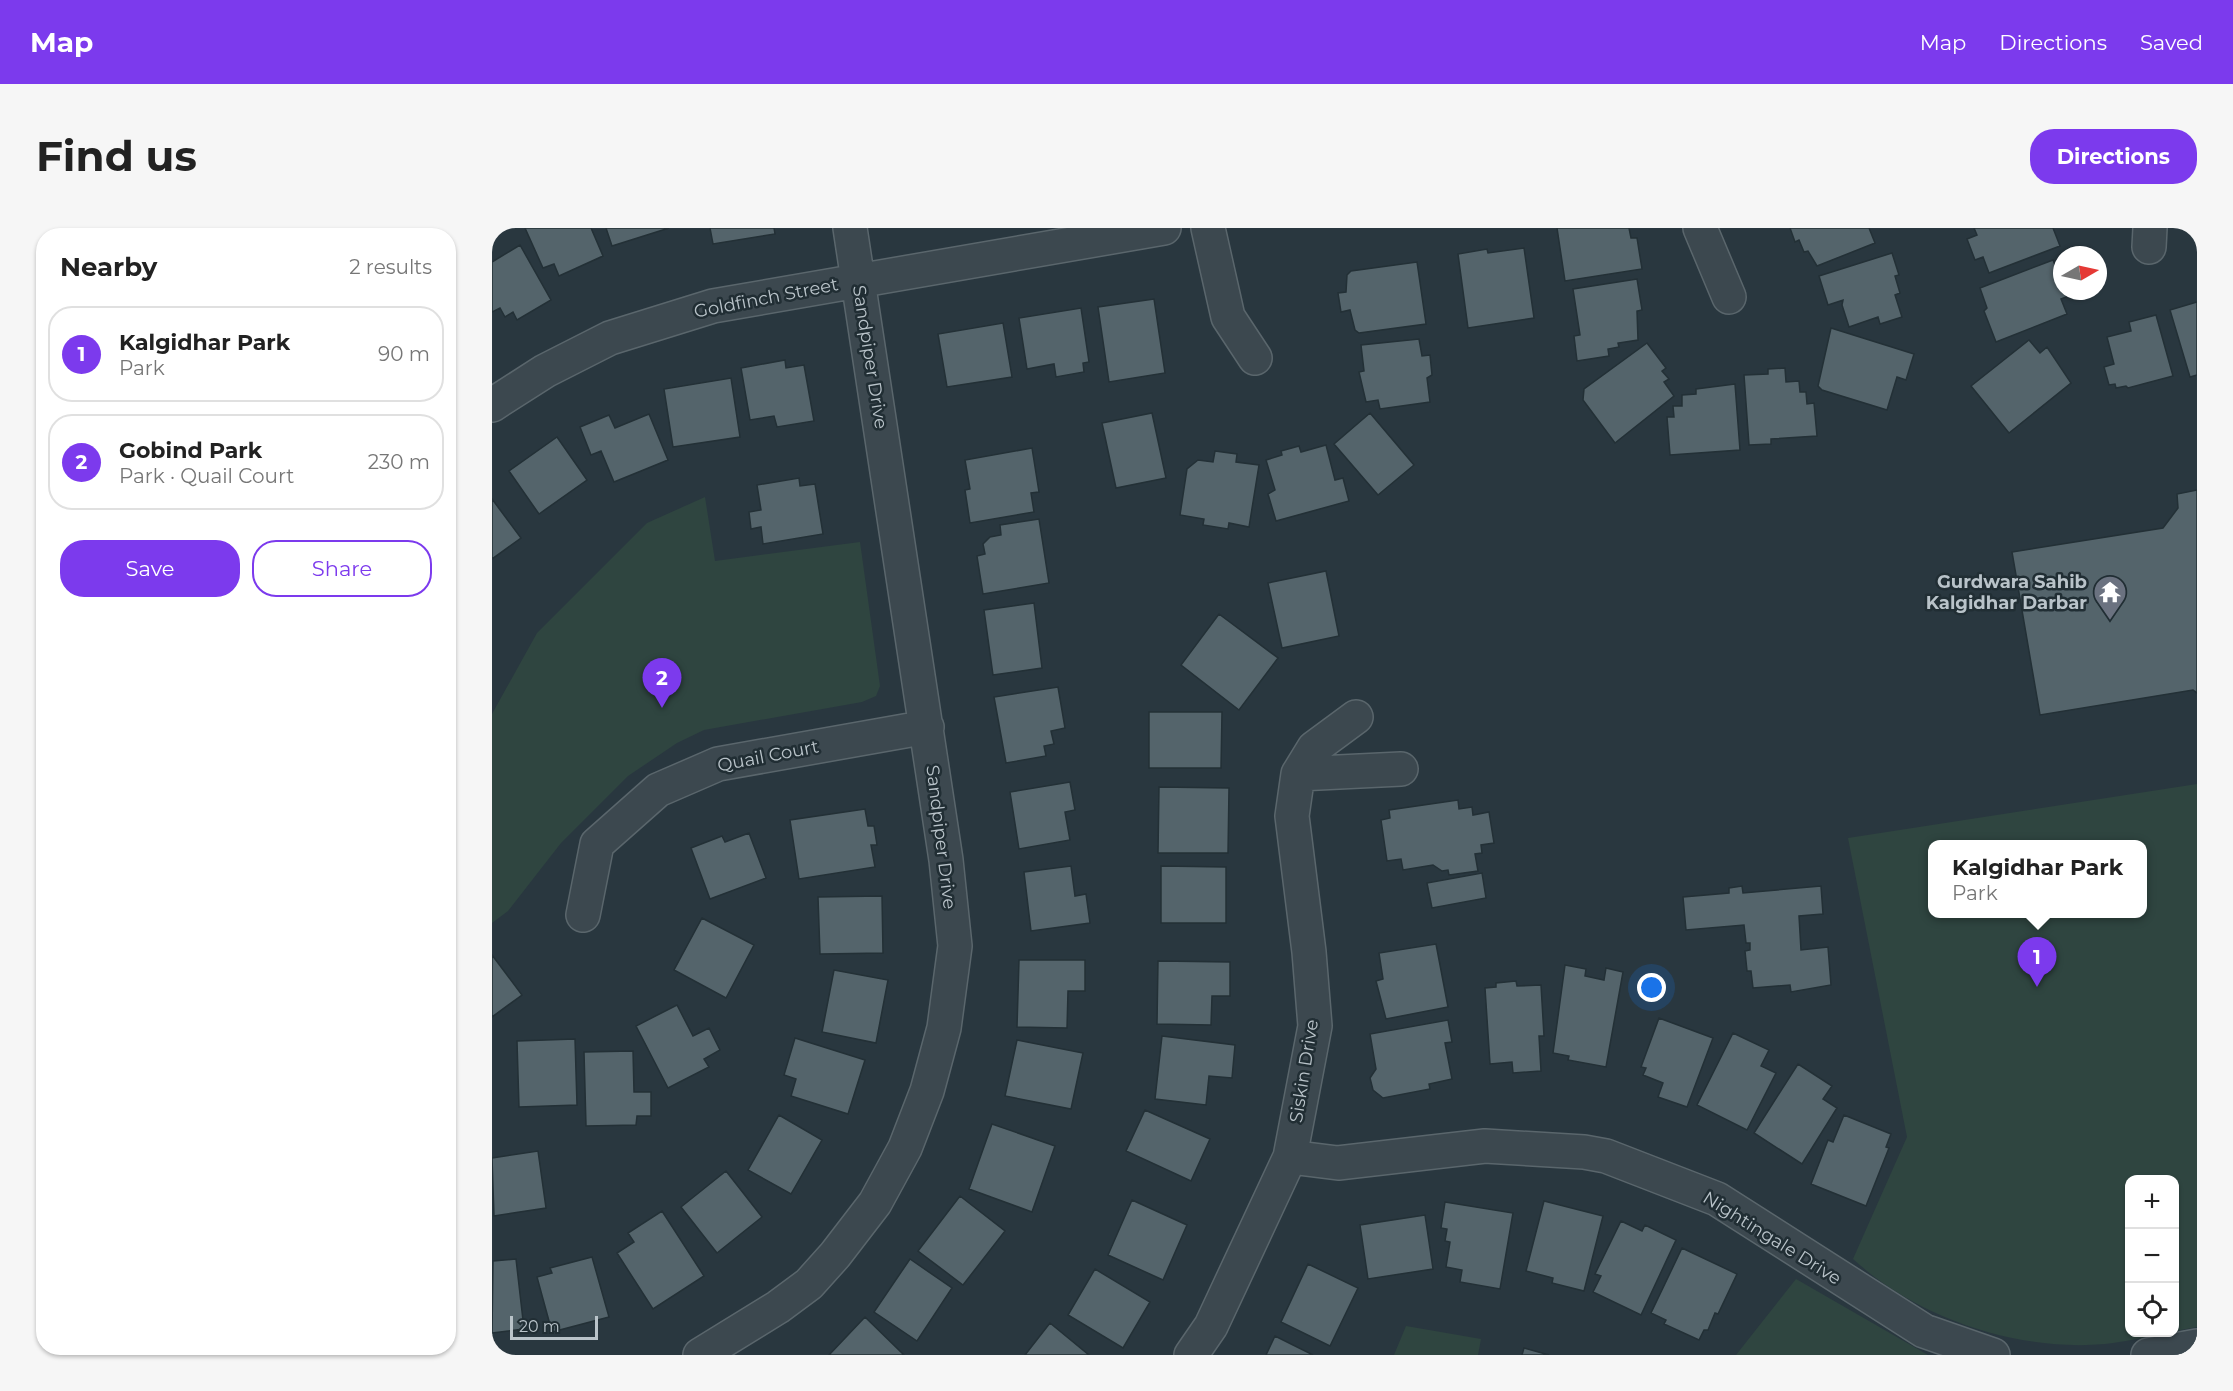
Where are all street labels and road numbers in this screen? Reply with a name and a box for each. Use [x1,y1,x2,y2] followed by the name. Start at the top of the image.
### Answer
[692,273,840,323] street label: Goldfinch Street
[848,284,892,431] street label: Sandpiper Drive
[715,735,821,777] street label: Quail Court
[921,764,961,911] street label: Sandpiper Drive
[1285,1018,1323,1124] street label: Siskin Drive
[1699,1187,1845,1289] street label: Nightingale Drive

